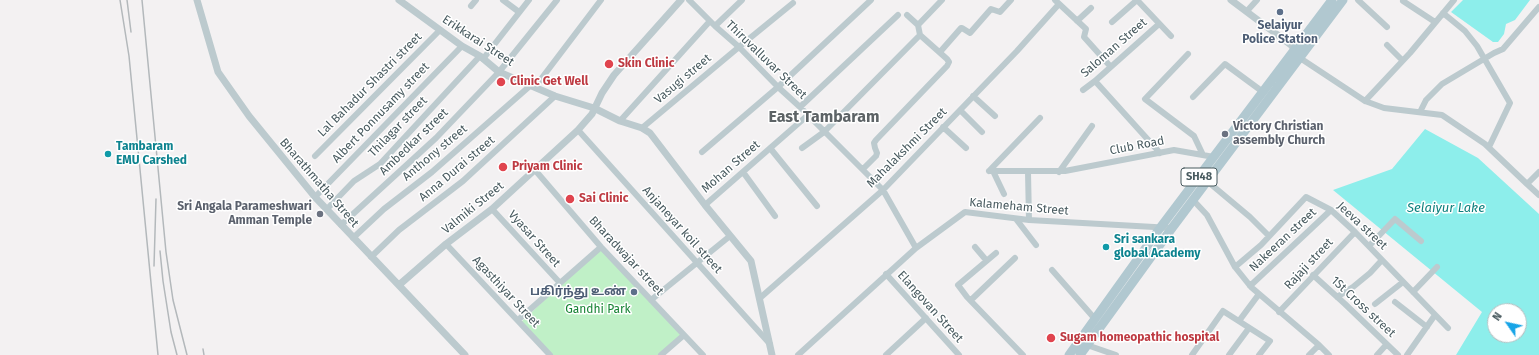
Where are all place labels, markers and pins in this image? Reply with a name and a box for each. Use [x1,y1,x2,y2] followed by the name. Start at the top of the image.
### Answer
[1275,7,1285,17] marker: Selaiyur Police Station
[1242,19,1318,47] place label: Selaiyur Police Station
[618,57,674,71] place label: Skin Clinic
[603,58,615,70] marker: Skin Clinic
[510,75,588,89] place label: Clinic Get Well
[495,76,507,88] marker: Clinic Get Well
[1233,120,1325,148] place label: Victory Christian assembly Church
[1220,129,1230,139] marker: Victory Christian assembly Church
[116,140,187,168] place label: Tambaram EMU Carshed
[103,149,113,159] marker: Tambaram EMU Carshed
[512,160,582,174] place label: Priyam Clinic
[497,161,509,173] marker: Priyam Clinic
[579,192,628,206] place label: Sai Clinic
[564,193,576,205] marker: Sai Clinic
[177,200,312,228] place label: Sri Angala Parameshwari Amman Temple
[315,209,325,219] marker: Sri Angala Parameshwari Amman Temple
[1114,233,1200,261] place label: Sri sankara global Academy
[1101,242,1111,252] marker: Sri sankara global Academy
[530,285,626,299] place label: பகிர்ந்து உண்
[629,287,639,297] marker: பகிர்ந்து உண்
[1060,331,1219,345] place label: Sugam homeopathic hospital
[1045,332,1057,344] marker: Sugam homeopathic hospital

